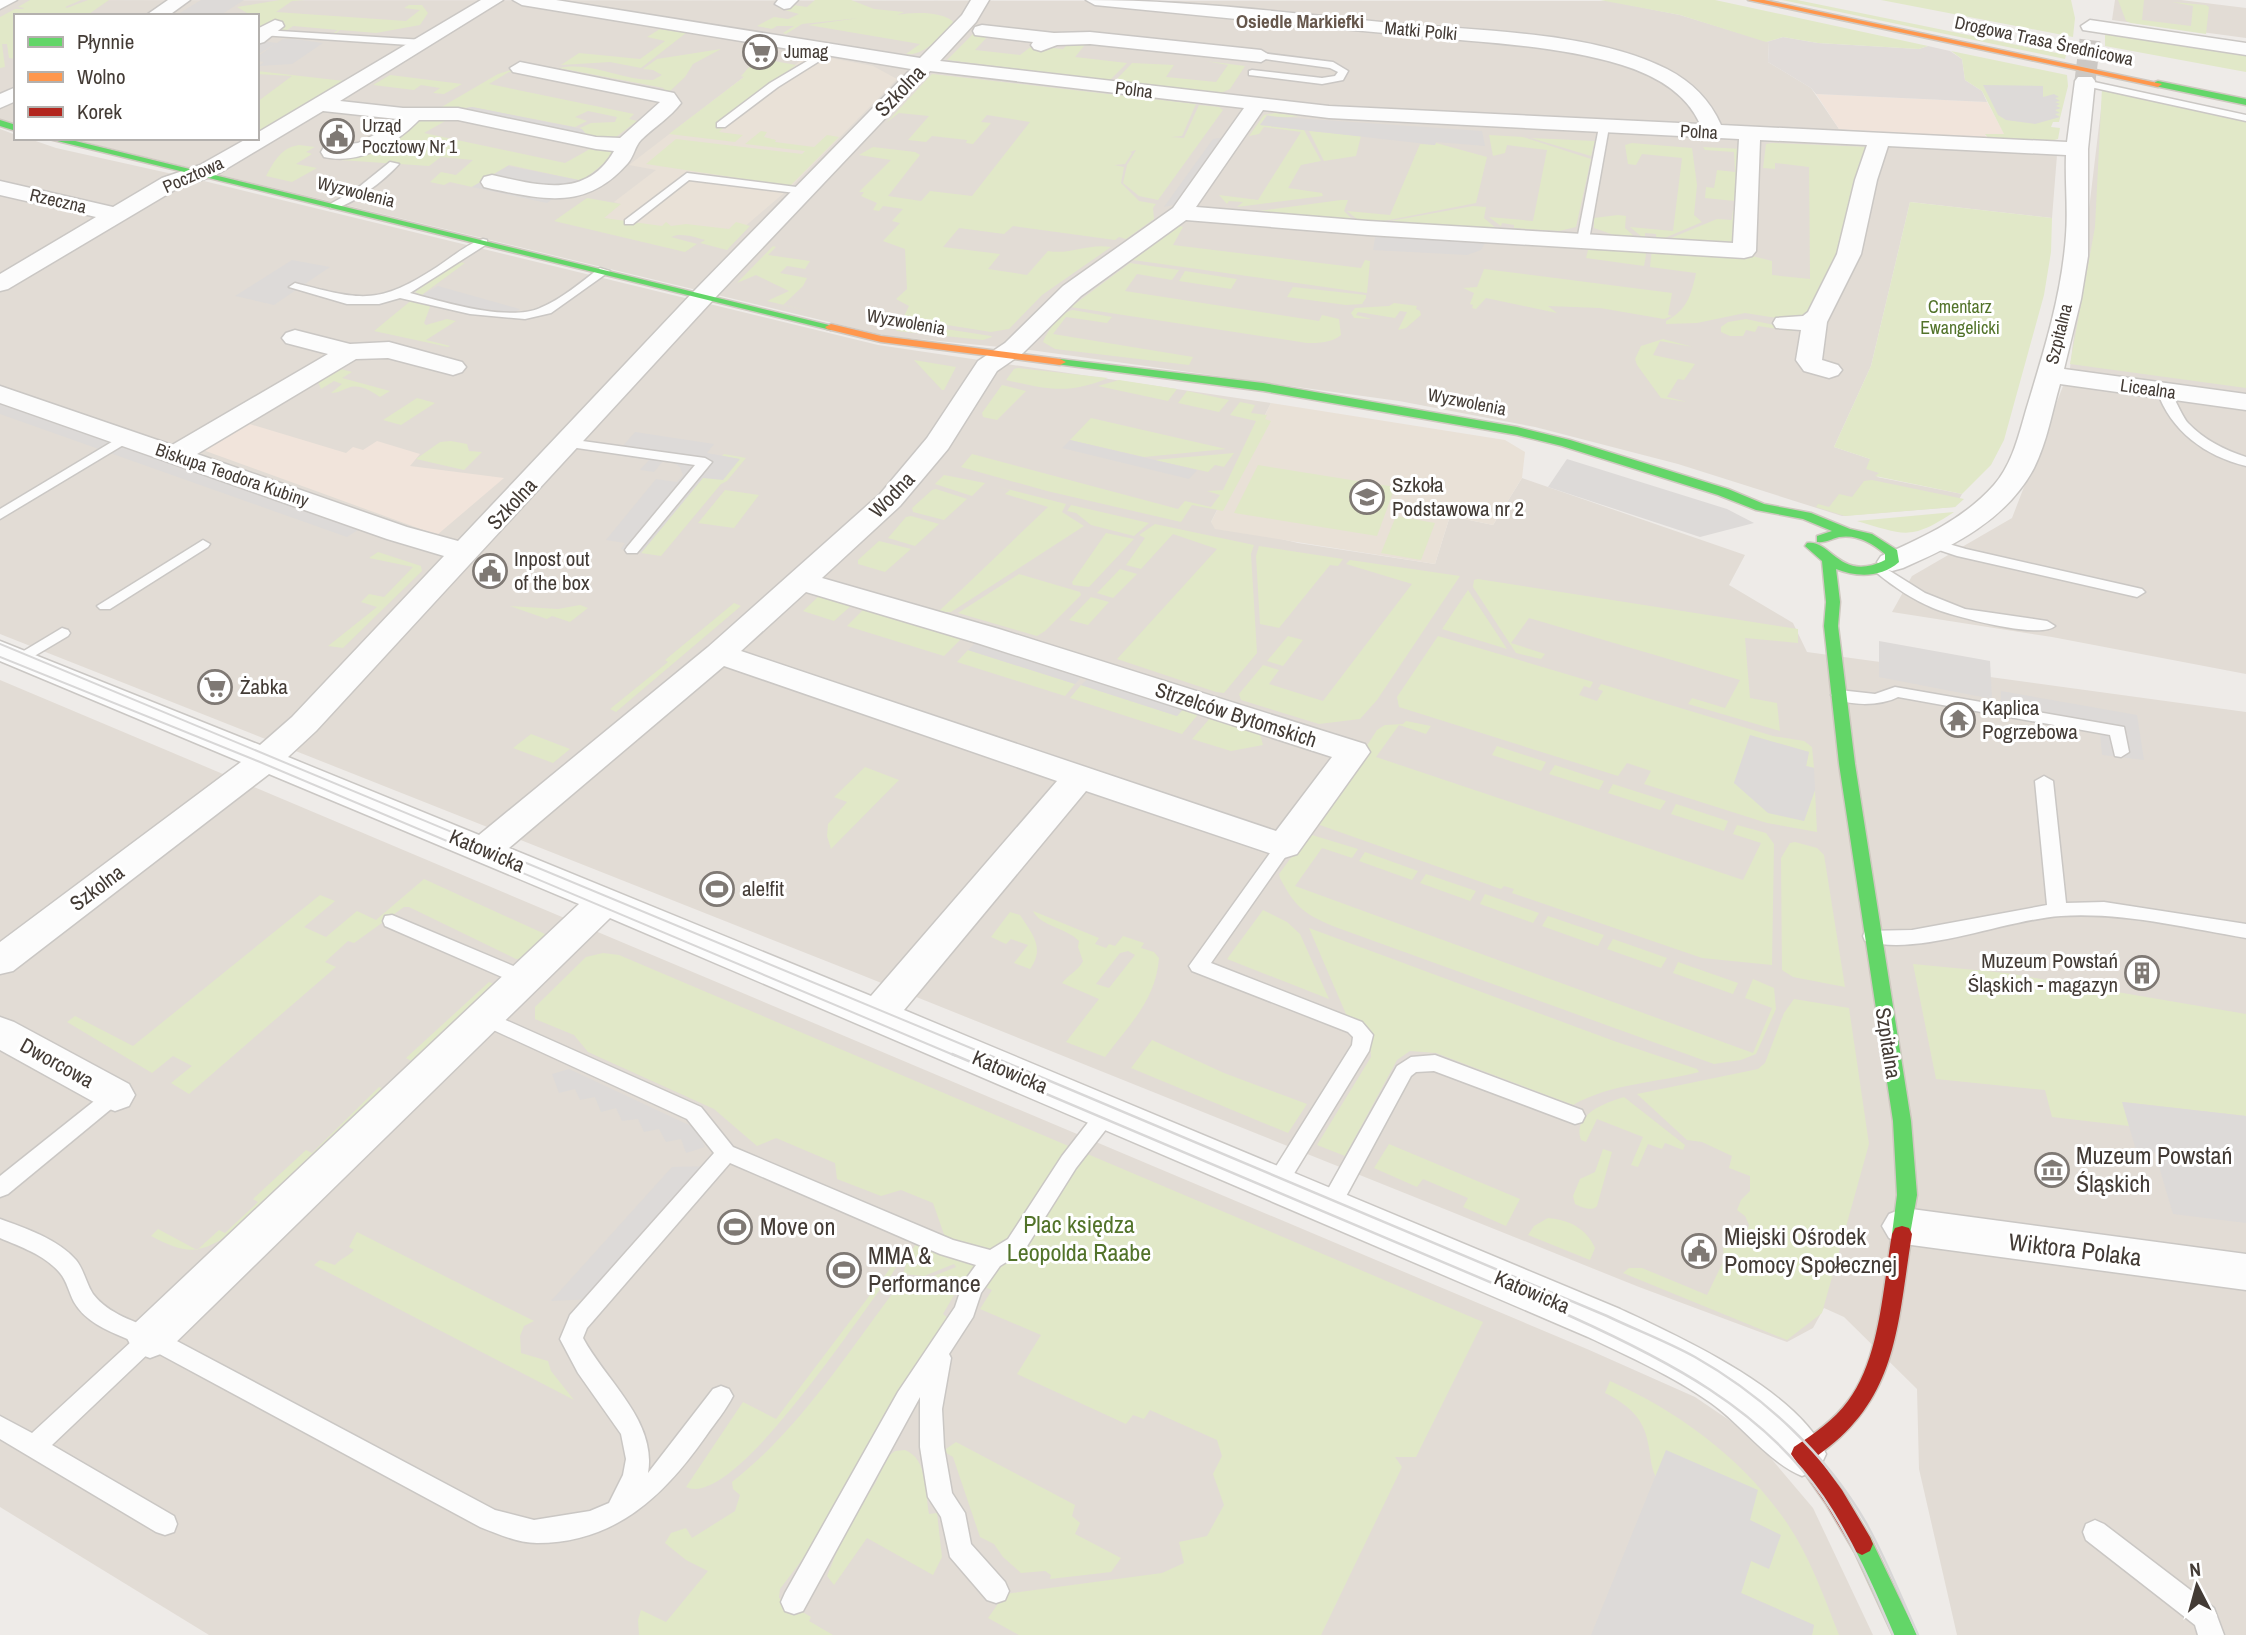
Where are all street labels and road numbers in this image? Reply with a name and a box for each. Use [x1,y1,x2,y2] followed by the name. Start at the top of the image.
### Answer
[1952,9,2136,72] street label: Drogowa Trasa Średnicowa
[1384,15,1459,46] street label: Matki Polki
[868,58,932,123] street label: Szkolna
[1114,75,1154,104] street label: Polna
[1680,118,1719,145] street label: Polna
[158,150,227,199] street label: Pocztowa
[315,170,398,213] street label: Wyzwolenia
[27,182,89,219] street label: Rzeczna
[2039,301,2078,367] street label: Szpitalna
[865,302,947,341] street label: Wyzwolenia
[2119,372,2177,405] street label: Licealna
[1426,382,1508,421] street label: Wyzwolenia
[152,437,313,513] street label: Biskupa Teodora Kubiny
[862,465,921,524] street label: Wodna
[480,471,543,536] street label: Szkolna
[1152,675,1321,754] street label: Strzelców Bytomskich
[445,822,530,880] street label: Katowicka
[64,857,130,918] street label: Szkolna
[1869,1005,1908,1081] street label: Szpitalna
[15,1030,100,1095] street label: Dworcowa
[968,1043,1053,1101] street label: Katowicka
[2007,1225,2143,1273] street label: Wiktora Polaka
[1490,1263,1575,1321] street label: Katowicka

